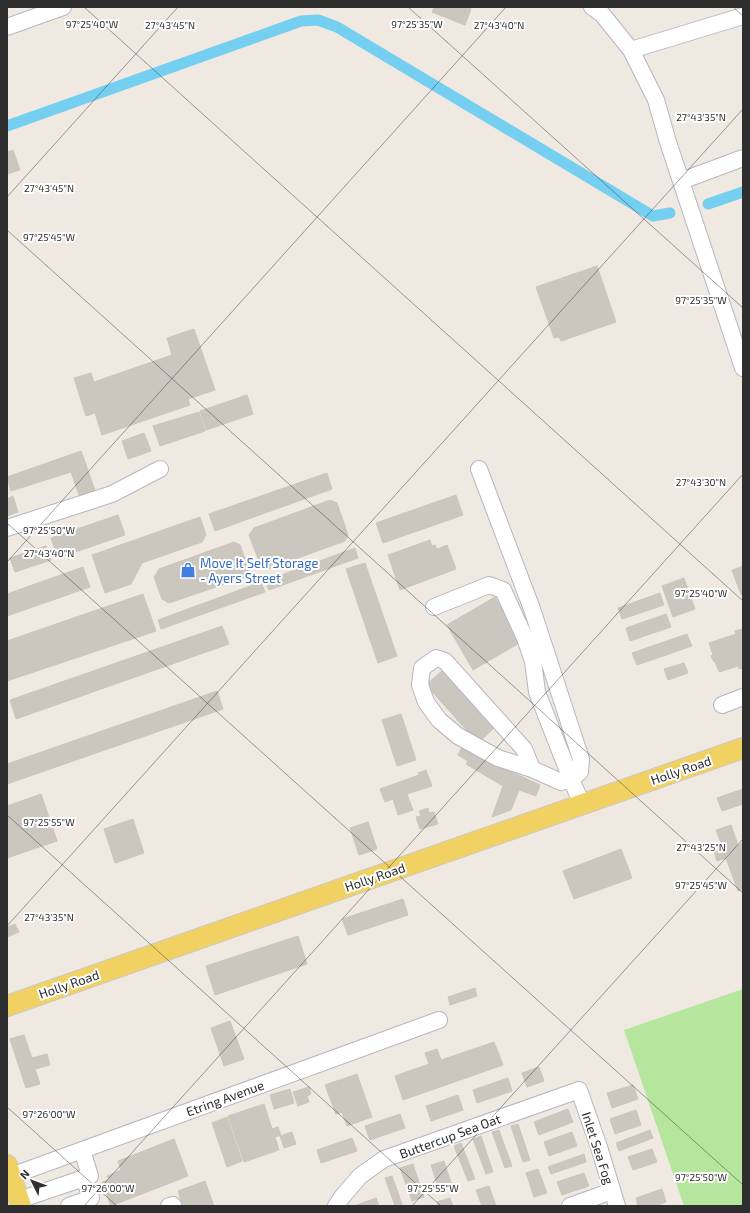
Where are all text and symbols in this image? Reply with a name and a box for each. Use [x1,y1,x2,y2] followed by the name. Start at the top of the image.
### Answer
[66,18,119,30] text: 97°25'40"W
[391,18,443,30] text: 97°25'35"W
[145,19,195,31] text: 27°43'45"N
[474,19,524,31] text: 27°43'40"N
[676,111,726,123] text: 27°43'35"N
[24,182,74,194] text: 27°43'45"N
[23,231,75,243] text: 97°25'45"W
[675,294,727,306] text: 97°25'35"W
[676,476,726,488] text: 27°43'30"N
[23,524,75,536] text: 97°25'50"W
[24,547,74,559] text: 27°43'40"N
[200,555,318,586] place label: Move It Self Storage - Ayers Street
[179,561,197,579] shop icon: Move It Self Storage - Ayers Street
[675,587,728,599] text: 97°25'40"W
[649,752,713,788] street label: Holly Road
[23,816,75,828] text: 97°25'55"W
[676,841,726,853] text: 27°43'25"N
[343,859,407,895] street label: Holly Road
[675,879,727,891] text: 97°25'45"W
[24,911,74,923] text: 27°43'35"N
[37,966,101,1002] street label: Holly Road
[184,1077,266,1119] street label: Etring Avenue
[23,1108,76,1120] text: 97°26'00"W
[397,1110,503,1162] street label: Buttercup Sea Oat
[579,1110,617,1186] street label: Inlet Sea Fog
[12,1161,52,1201] north arrow
[17,1167,32,1181] text: N
[675,1171,727,1183] text: 97°25'50"W
[82,1182,135,1194] text: 97°26'00"W
[407,1182,459,1194] text: 97°25'55"W

